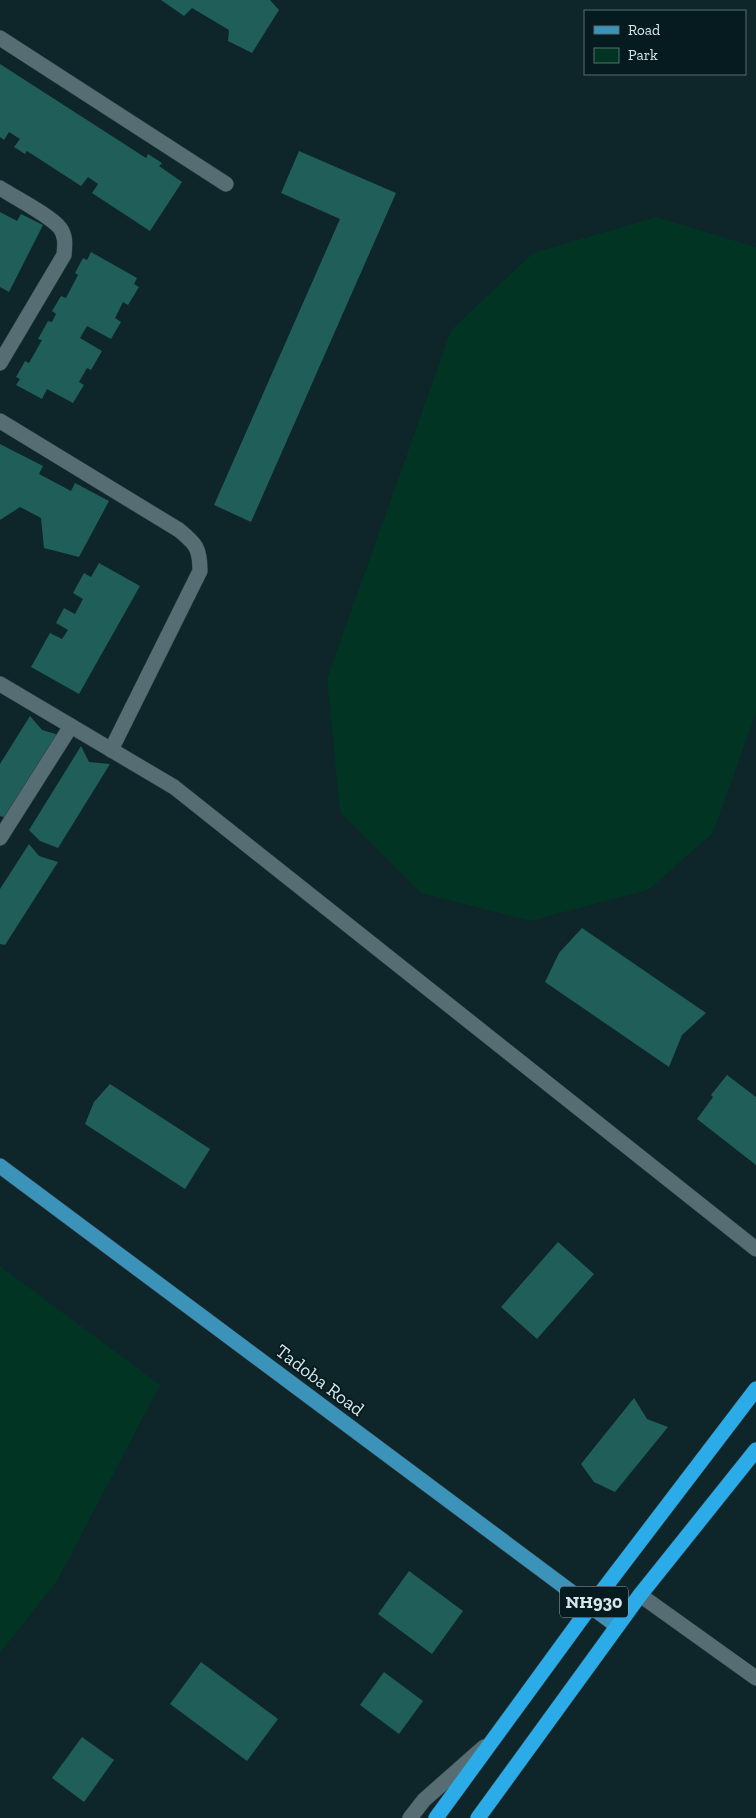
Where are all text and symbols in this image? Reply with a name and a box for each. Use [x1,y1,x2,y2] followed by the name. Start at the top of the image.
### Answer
[584,10,746,75] legend
[628,21,661,39] text: Road
[628,46,658,64] text: Park
[271,1339,369,1421] street label: Tadoba Road
[560,1586,628,1618] road number: NH930

